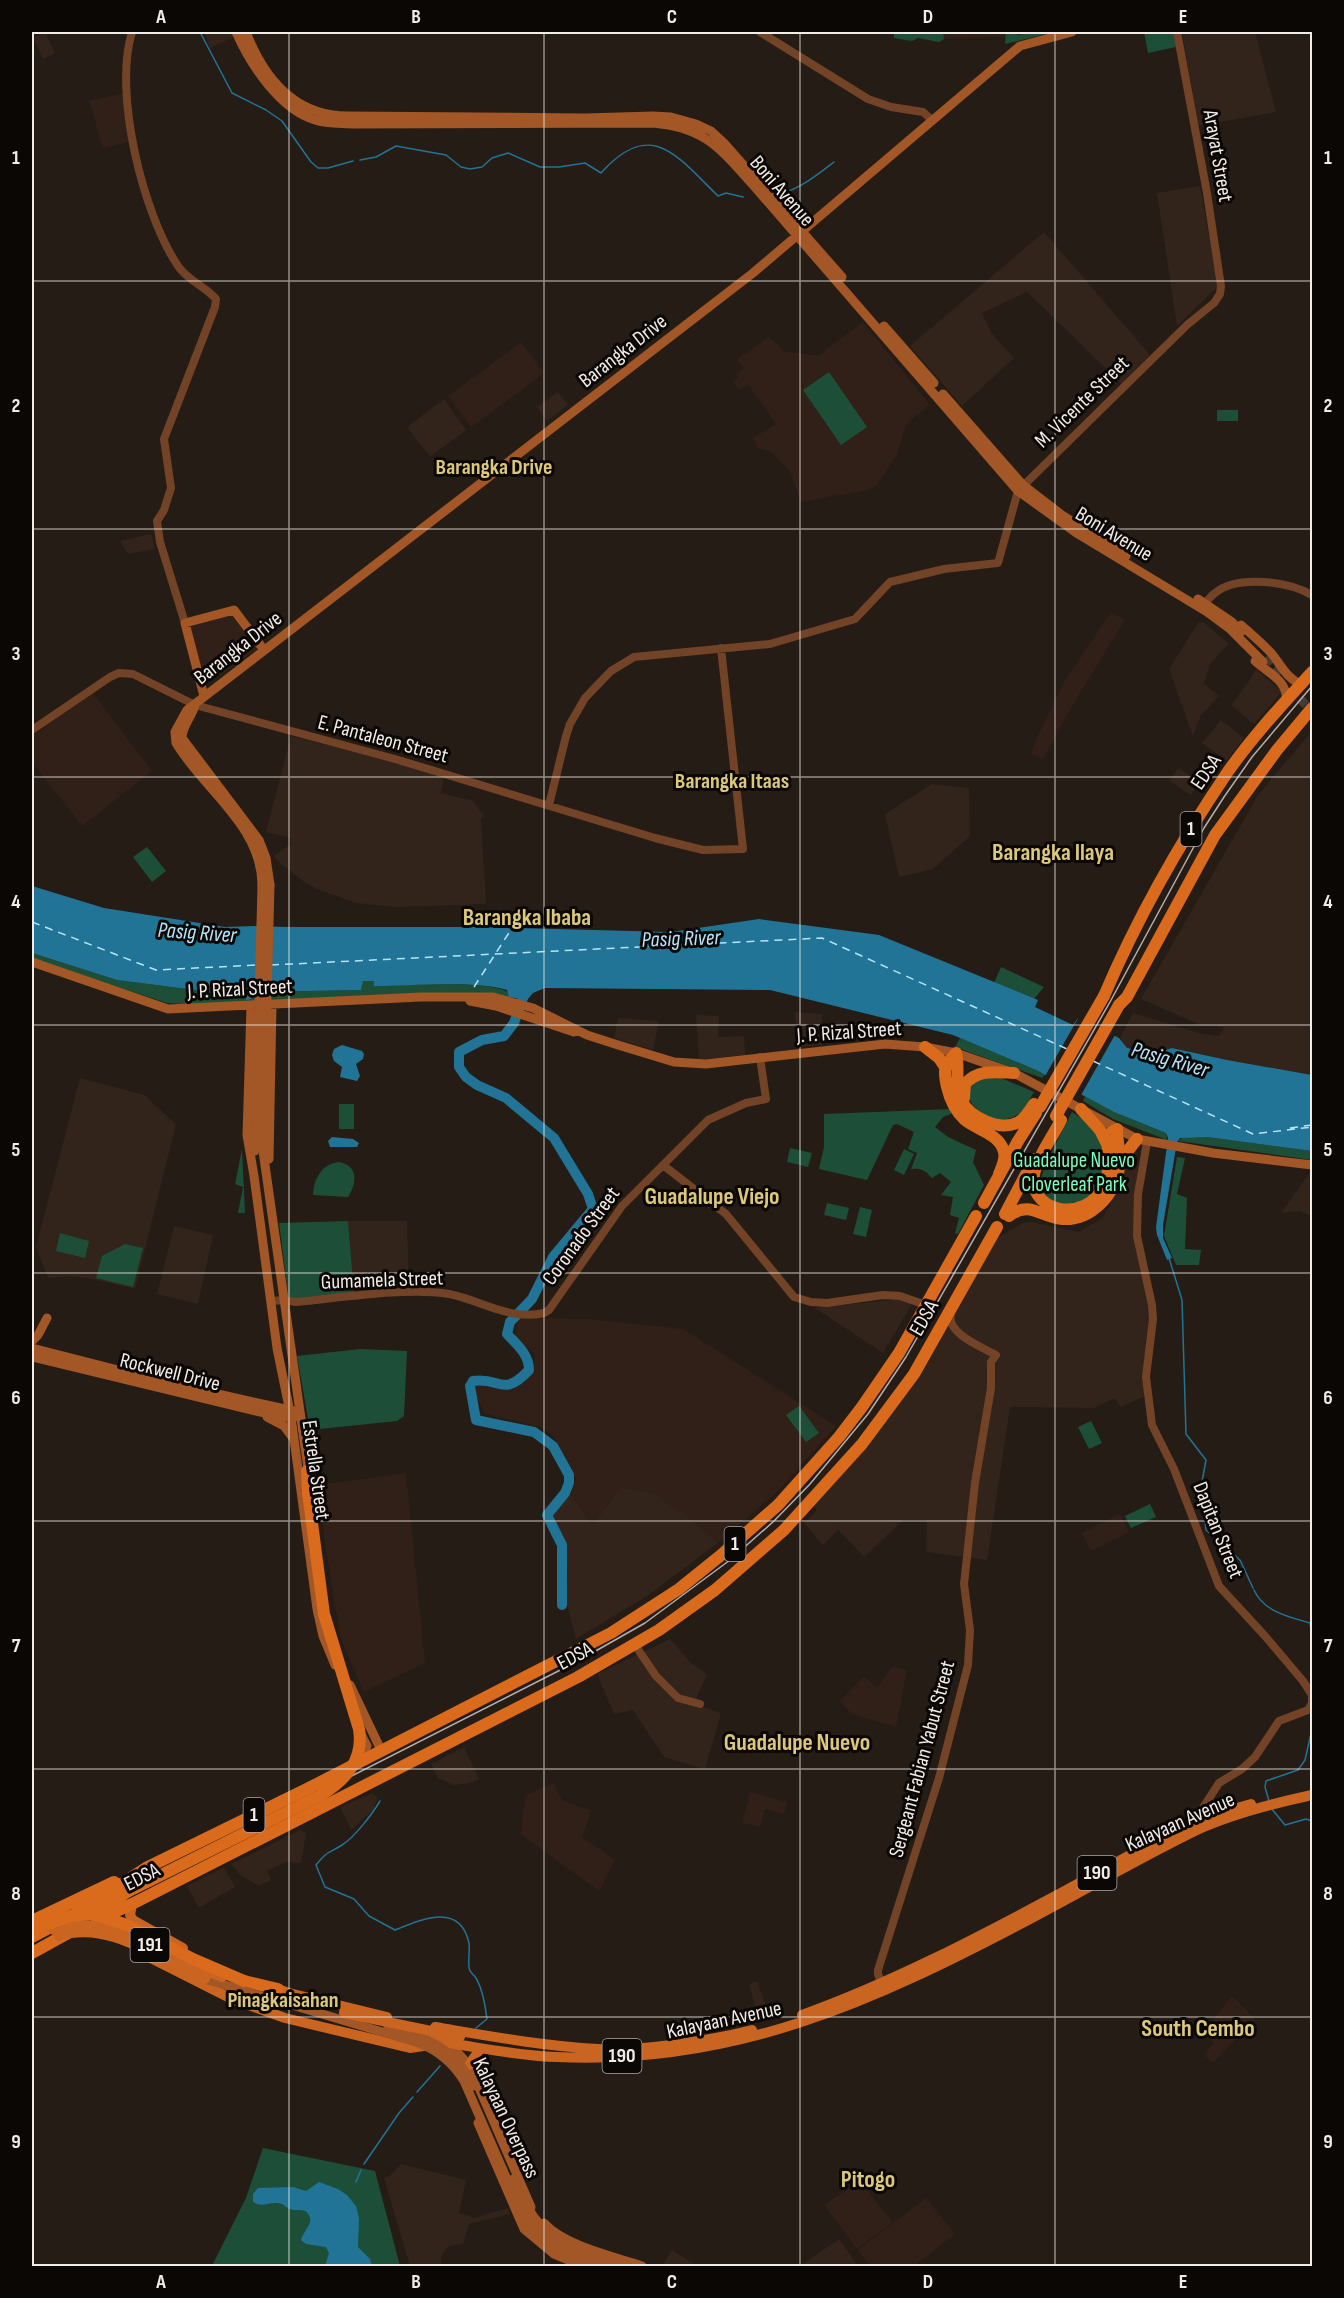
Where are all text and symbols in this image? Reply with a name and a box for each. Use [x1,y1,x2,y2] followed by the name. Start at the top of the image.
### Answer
[155,5,166,29] text: A
[411,5,421,29] text: B
[667,5,677,29] text: C
[923,5,933,29] text: D
[1179,5,1187,29] text: E
[1197,107,1238,204] street label: Arayat Street
[12,146,20,170] text: 1
[1324,146,1332,170] text: 1
[744,150,820,232] street label: Boni Avenue
[574,309,672,393] street label: Barangka Drive
[1030,351,1134,453] street label: M. Vicente Street
[12,394,20,418] text: 2
[1324,394,1332,418] text: 2
[436,454,552,481] district label: Barangka Drive
[1071,501,1157,567] street label: Boni Avenue
[189,606,287,690] street label: Barangka Drive
[12,642,21,666] text: 3
[1324,642,1333,666] text: 3
[315,710,451,768] street label: E. Pantaleon Street
[1185,749,1227,794] street label: EDSA
[675,768,789,795] district label: Barangka Itaas
[1180,812,1202,846] road number: 1
[992,838,1114,867] district label: Barangka Ilaya
[11,890,21,914] text: 4
[1323,890,1333,914] text: 4
[463,903,591,932] district label: Barangka Ibaba
[157,917,238,949] water label: Pasig River
[641,924,722,954] water label: Pasig River
[186,974,293,1004] street label: J. P. Rizal Street
[795,1016,902,1048] street label: J. P. Rizal Street
[1128,1036,1212,1084] water label: Pasig River
[12,1138,21,1162] text: 5
[1324,1138,1333,1162] text: 5
[1013,1148,1135,1197] park label: Guadalupe Nuevo Cloverleaf Park
[537,1182,625,1290] street label: Coronado Street
[644,1182,780,1211] district label: Guadalupe Viejo
[320,1265,444,1295] street label: Gumamela Street
[904,1295,945,1340] street label: EDSA
[117,1347,223,1397] street label: Rockwell Drive
[11,1386,21,1410] text: 6
[1323,1386,1333,1410] text: 6
[297,1419,335,1521] street label: Estrella Street
[1187,1478,1249,1582] street label: Dapitan Street
[724,1527,746,1561] road number: 1
[12,1634,21,1658] text: 7
[1324,1634,1333,1658] text: 7
[553,1636,598,1676] street label: EDSA
[884,1658,960,1860] street label: Sergeant Fabian Yabut Street
[724,1728,870,1757] district label: Guadalupe Nuevo
[1121,1787,1239,1857] street label: Kalayaan Avenue
[244,1798,264,1832] road number: 1
[1078,1856,1116,1890] road number: 190
[120,1857,165,1896] street label: EDSA
[11,1882,21,1906] text: 8
[1323,1882,1333,1906] text: 8
[130,1928,170,1962] road number: 191
[227,1987,339,2014] district label: Pinagkaisahan
[664,1996,784,2044] street label: Kalayaan Avenue
[1141,2014,1255,2043] district label: South Cembo
[602,2039,642,2073] road number: 190
[467,2054,545,2182] street label: Kalayaan Overpass
[11,2130,21,2154] text: 9
[1323,2130,1333,2154] text: 9
[841,2165,895,2194] district label: Pitogo
[155,2270,166,2294] text: A
[411,2270,421,2294] text: B
[667,2270,677,2294] text: C
[923,2270,933,2294] text: D
[1179,2270,1187,2294] text: E

